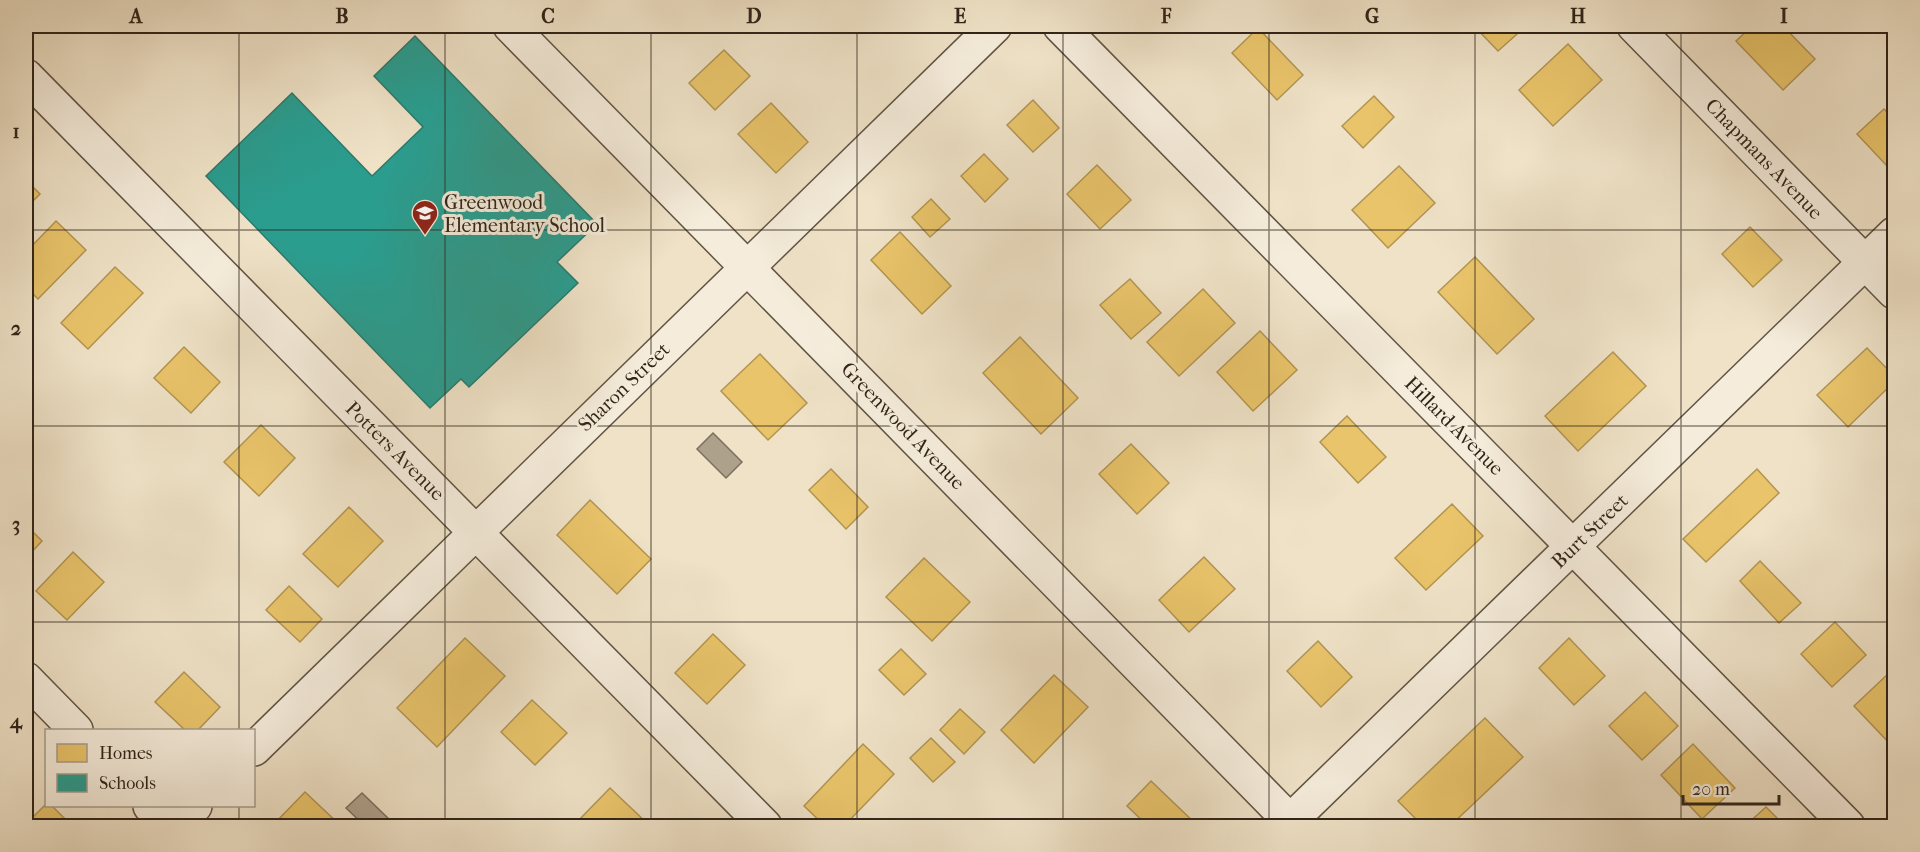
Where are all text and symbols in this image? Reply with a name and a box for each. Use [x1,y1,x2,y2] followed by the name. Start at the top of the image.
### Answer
[128,5,144,28] text: A
[335,5,349,28] text: B
[541,5,555,28] text: C
[746,5,762,28] text: D
[954,5,966,28] text: E
[1160,5,1172,28] text: F
[1365,5,1379,28] text: G
[1570,5,1586,28] text: H
[1780,5,1788,28] text: I
[1701,94,1827,224] street label: Chapmans Avenue
[12,120,20,143] text: 1
[444,191,606,237] place label: Greenwood Elementary School
[410,198,440,236] school or university icon: Greenwood Elementary School
[11,317,21,340] text: 2
[574,338,674,436] street label: Sharon Street
[836,358,970,495] street label: Greenwood Avenue
[1400,372,1508,480] street label: Hillard Avenue
[341,397,449,505] street label: Potters Avenue
[1547,489,1633,573] street label: Burt Street
[12,513,20,536] text: 3
[9,710,23,734] text: 4
[45,729,255,807] legend
[99,743,153,764] text: Homes
[1683,768,1779,806] scale bar
[99,773,156,794] text: Schools
[1692,779,1730,800] text: 20 m

